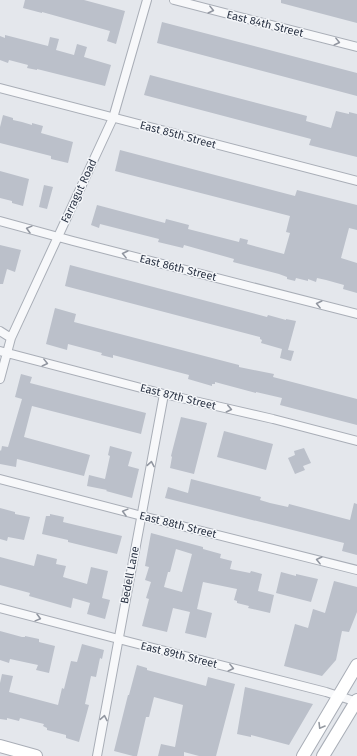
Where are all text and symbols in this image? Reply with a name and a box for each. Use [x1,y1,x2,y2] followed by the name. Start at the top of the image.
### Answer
[208,5,215,13] one-way arrow
[225,8,305,40] street label: East 84th Street
[334,37,341,46] one-way arrow
[138,119,218,151] street label: East 85th Street
[59,157,99,225] street label: Farragut Road
[26,225,33,234] one-way arrow
[122,251,129,259] one-way arrow
[138,252,218,284] street label: East 86th Street
[316,300,323,309] one-way arrow
[41,358,48,367] one-way arrow
[139,381,217,413] street label: East 87th Street
[226,404,232,412] one-way arrow
[146,461,155,467] one-way arrow
[122,508,129,517] one-way arrow
[138,509,218,541] street label: East 88th Street
[118,545,142,605] street label: Bedell Lane
[316,557,322,565] one-way arrow
[34,613,41,622] one-way arrow
[139,639,219,671] street label: East 89th Street
[228,663,235,672] one-way arrow
[99,715,107,721] one-way arrow
[318,722,325,729] one-way arrow

